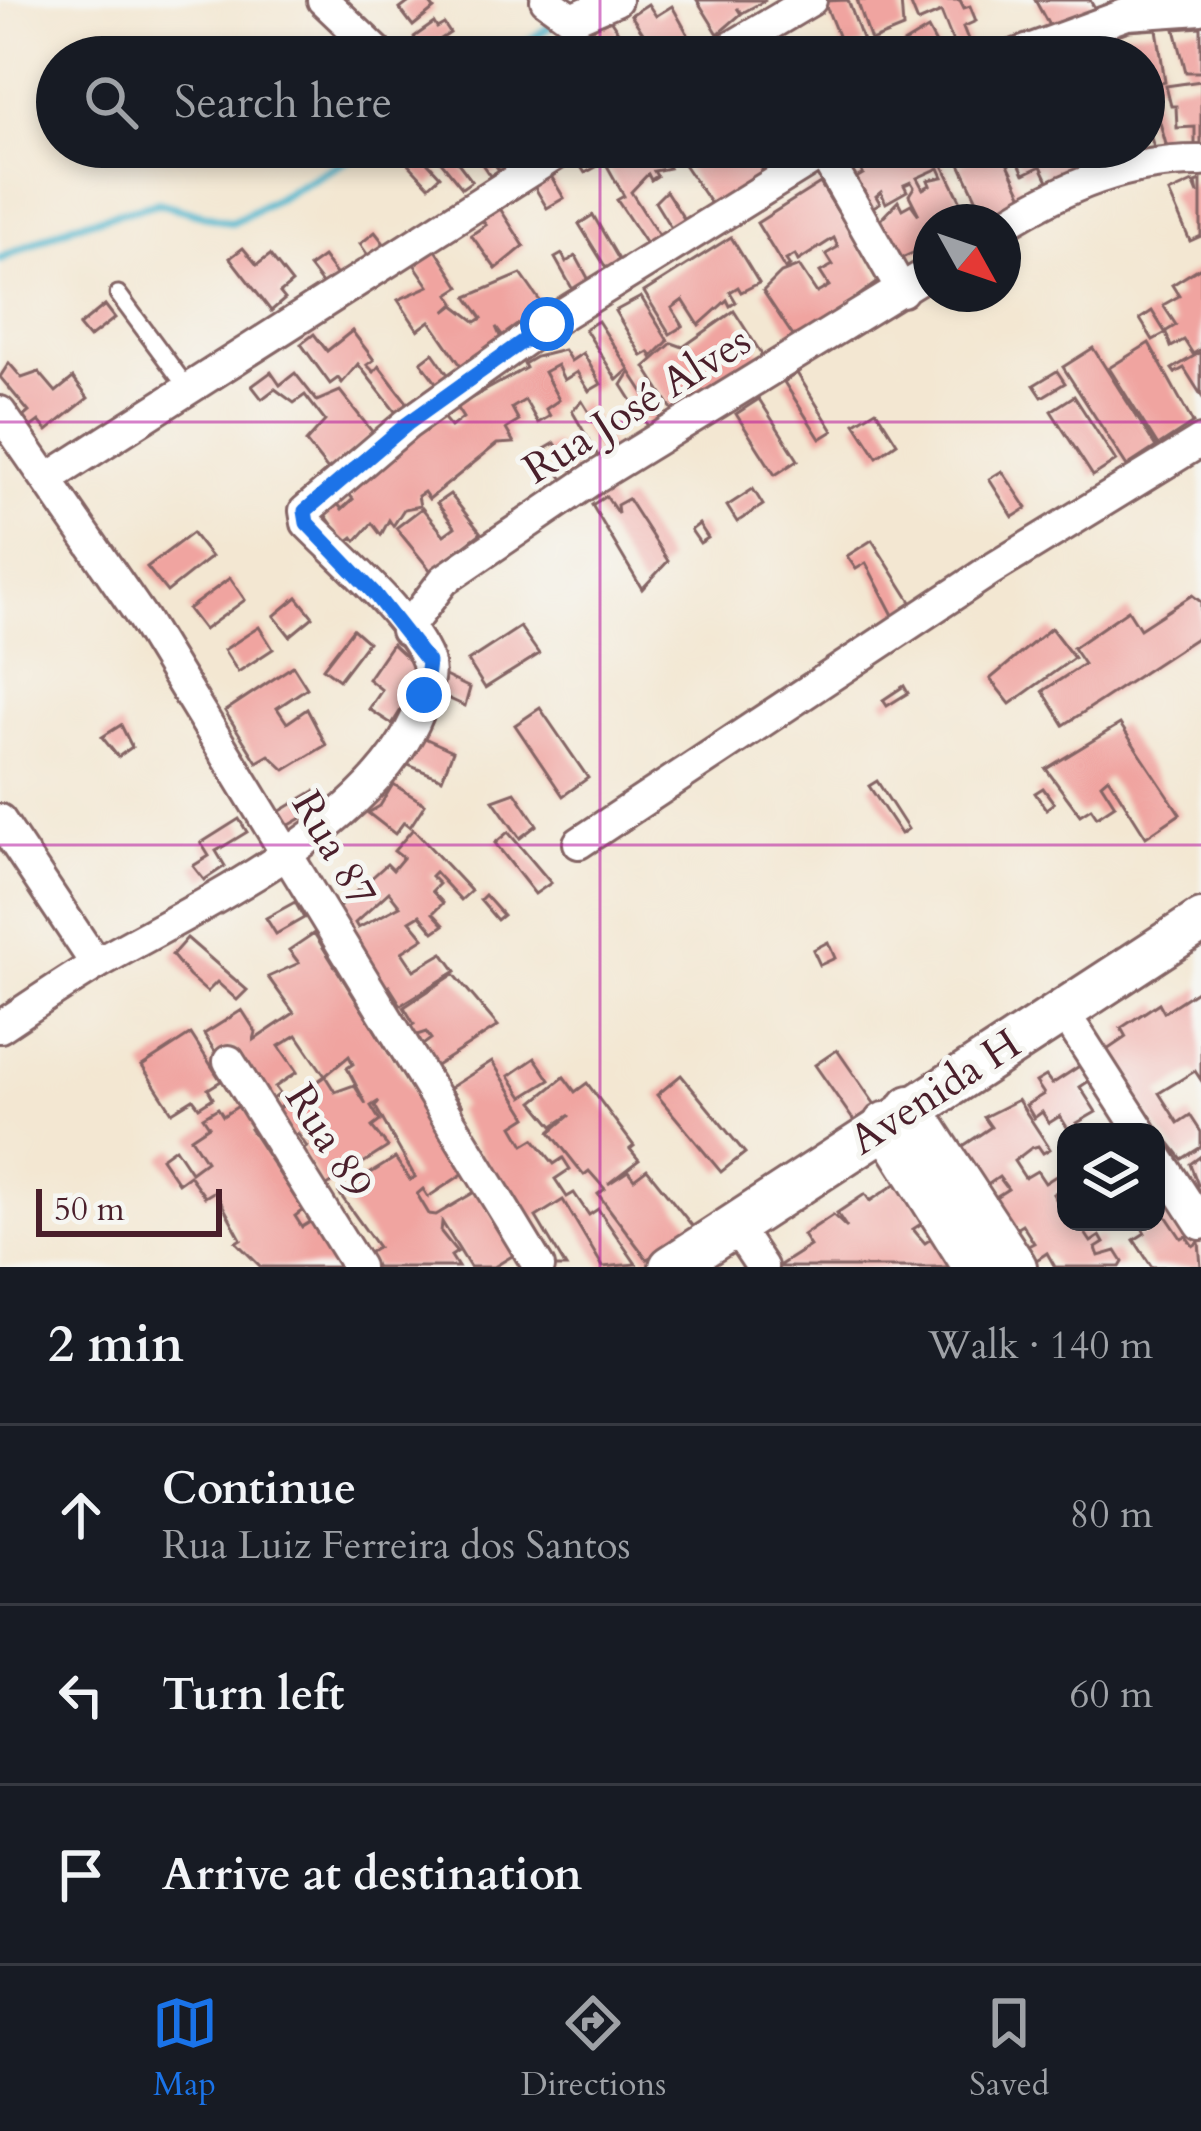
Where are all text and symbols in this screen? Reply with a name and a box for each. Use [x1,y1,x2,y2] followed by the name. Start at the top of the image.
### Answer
[36,36,1165,168] search box
[78,69,144,135] icon: search
[174,72,392,133] text: Search here
[913,204,1021,312] north arrow
[520,297,574,351] route start
[513,313,761,497] street label: Rua José Alves
[397,668,451,722] route end
[278,781,390,917] street label: Rua 87
[839,1016,1031,1168] street label: Avenida H
[272,1073,386,1209] street label: Rua 89
[1057,1123,1165,1231] map controls
[1057,1123,1165,1231] button: layers
[36,1183,222,1236] scale bar
[54,1187,125,1232] text: 50 m
[48,1310,184,1380] text: 2 min
[928,1319,1153,1372] text: Walk · 140 m
[162,1458,356,1519] text: Continue
[48,1482,114,1548] icon: ahead
[1070,1488,1153,1541] text: 80 m
[162,1519,631,1572] text: Rua Luiz Ferreira dos Santos
[48,1662,114,1728] icon: left
[162,1664,344,1725] text: Turn left
[1070,1668,1153,1721] text: 60 m
[48,1842,114,1908] icon: arrive
[162,1844,582,1905] text: Arrive at destination
[152,1990,218,2107] tab: Map
[521,1990,666,2107] tab: Directions
[969,1990,1049,2107] tab: Saved

